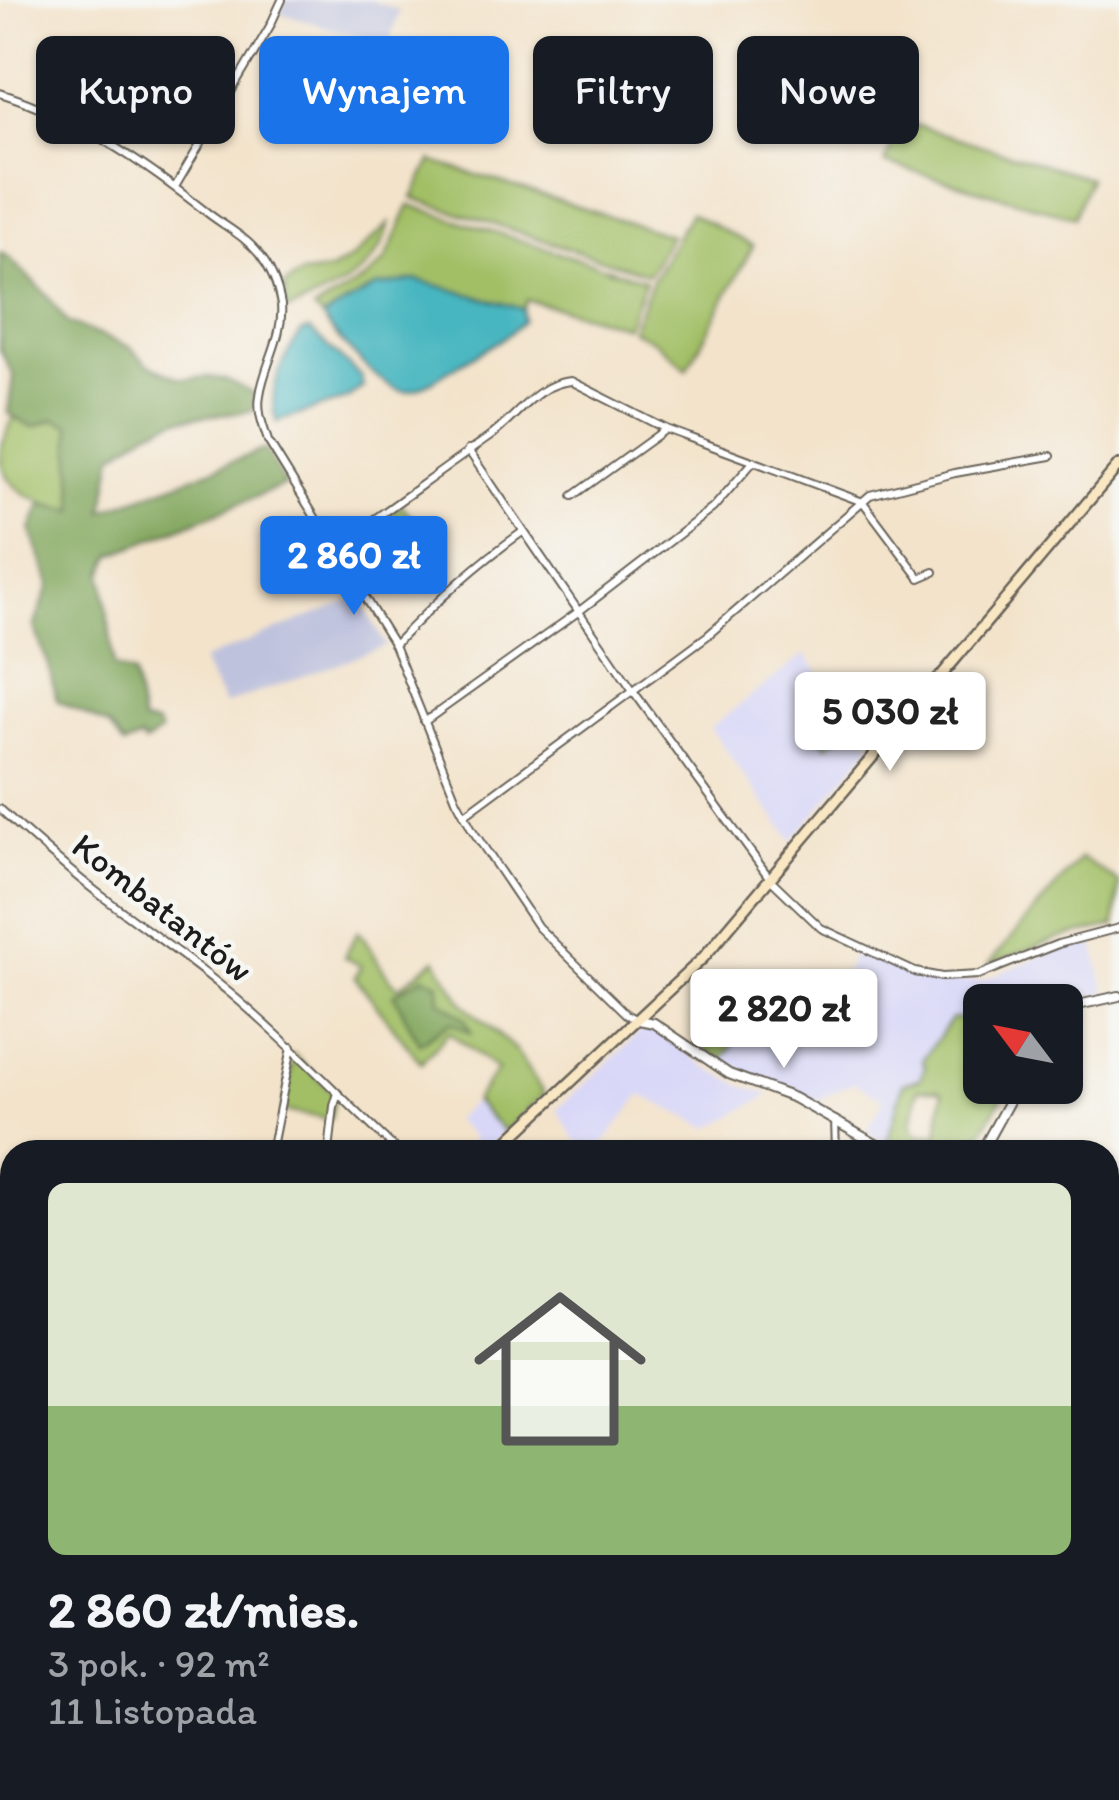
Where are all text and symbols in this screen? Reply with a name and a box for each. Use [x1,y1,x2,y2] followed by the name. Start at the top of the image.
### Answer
[36,36,235,144] chip: Kupno
[259,36,509,144] chip: Wynajem
[533,36,713,144] chip: Filtry
[737,36,919,144] chip: Nowe
[230,516,478,618] pin: 2 860 zł
[287,531,421,578] text: 2 860 zł
[766,672,1014,774] pin: 5 030 zł
[822,687,958,734] text: 5 030 zł
[64,824,261,991] street label: Kombatantów
[660,969,908,1071] pin: 2 820 zł
[717,984,851,1031] text: 2 820 zł
[963,984,1083,1104] north arrow
[963,984,1083,1104] map controls
[452,1261,668,1477] icon: home
[48,1579,359,1640] text: 2 860 zł/mies.
[48,1640,270,1687] text: 3 pok. · 92 m²
[48,1687,257,1734] text: 11 Listopada

